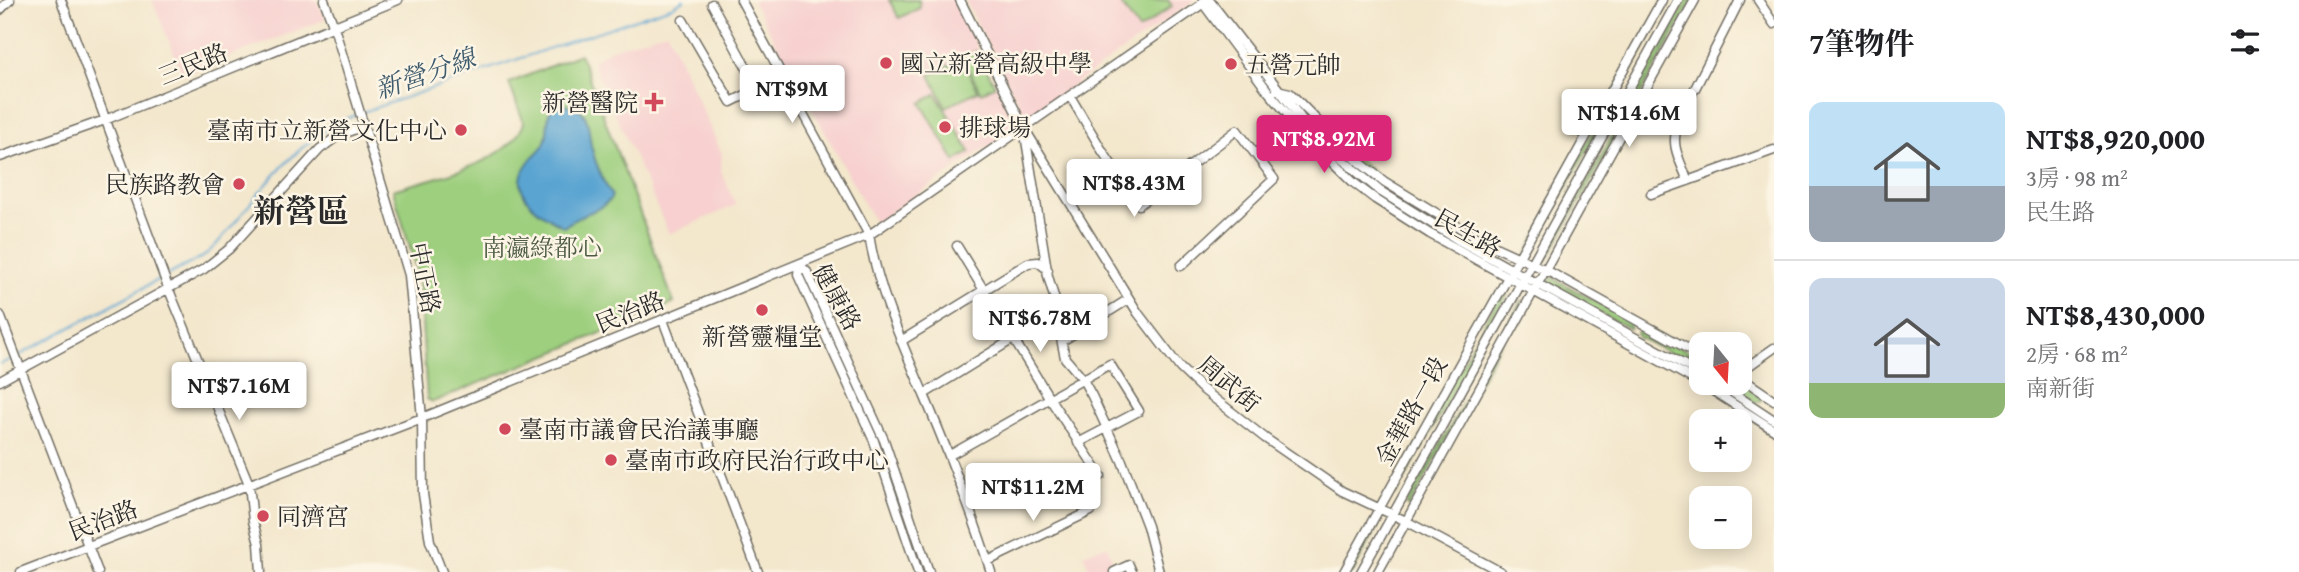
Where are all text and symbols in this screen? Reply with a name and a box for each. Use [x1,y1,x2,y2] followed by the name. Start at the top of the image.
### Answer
[1809,21,1915,65] text: 7筆物件
[2226,23,2264,61] icon: filters
[153,34,233,94] street label: 三民路
[369,37,483,108] water label: 新營分線
[900,46,1092,81] place label: 國立新營高級中學
[1245,47,1341,82] place label: 五營元帥
[878,55,894,71] marker: 國立新營高級中學
[1223,56,1239,72] marker: 五營元帥
[743,66,841,125] pin: NT$9M
[756,71,828,104] text: NT$9M
[542,85,638,120] place label: 新營醫院
[1557,90,1701,149] pin: NT$14.6M
[644,92,664,112] marker: 新營醫院
[1578,95,1680,128] text: NT$14.6M
[959,110,1031,145] place label: 排球場
[207,113,447,148] place label: 臺南市立新營文化中心
[1252,116,1396,175] pin: NT$8.92M
[2026,116,2205,160] text: NT$8,920,000
[937,119,953,135] marker: 排球場
[1273,121,1375,154] text: NT$8.92M
[453,122,469,138] marker: 臺南市立新營文化中心
[1865,130,1949,214] icon: home
[1062,160,1206,219] pin: NT$8.43M
[2026,161,2128,194] text: 3房 · 98 m²
[1083,165,1185,198] text: NT$8.43M
[105,167,225,202] place label: 民族路教會
[231,176,247,192] marker: 民族路教會
[253,187,349,234] district label: 新營區
[2026,195,2095,228] text: 民生路
[1428,200,1508,266] street label: 民生路
[482,230,602,265] park label: 南瀛綠都心
[401,239,449,317] street label: 中正路
[804,257,870,337] street label: 健康路
[590,282,670,342] street label: 民治路
[2026,292,2205,336] text: NT$8,430,000
[968,294,1112,354] pin: NT$6.78M
[989,300,1091,333] text: NT$6.78M
[754,302,770,318] marker: 新營靈糧堂
[1865,306,1949,390] icon: home
[702,319,822,354] place label: 新營靈糧堂
[1689,332,1752,396] north arrow
[1689,332,1752,549] map controls
[2026,337,2128,370] text: 2房 · 68 m²
[1190,347,1268,421] street label: 周武街
[1367,350,1455,472] street label: 金華路一段
[167,362,311,422] pin: NT$7.16M
[188,368,290,401] text: NT$7.16M
[2026,371,2095,404] text: 南新街
[1689,409,1752,472] button: +
[519,412,759,447] place label: 臺南市議會民治議事廳
[497,421,513,437] marker: 臺南市議會民治議事廳
[625,443,889,478] place label: 臺南市政府民治行政中心
[603,452,619,468] marker: 臺南市政府民治行政中心
[961,463,1105,523] pin: NT$11.2M
[982,469,1084,502] text: NT$11.2M
[1689,486,1752,549] button: −
[63,491,143,549] street label: 民治路
[277,499,349,534] place label: 同濟宮
[255,508,271,524] marker: 同濟宮

